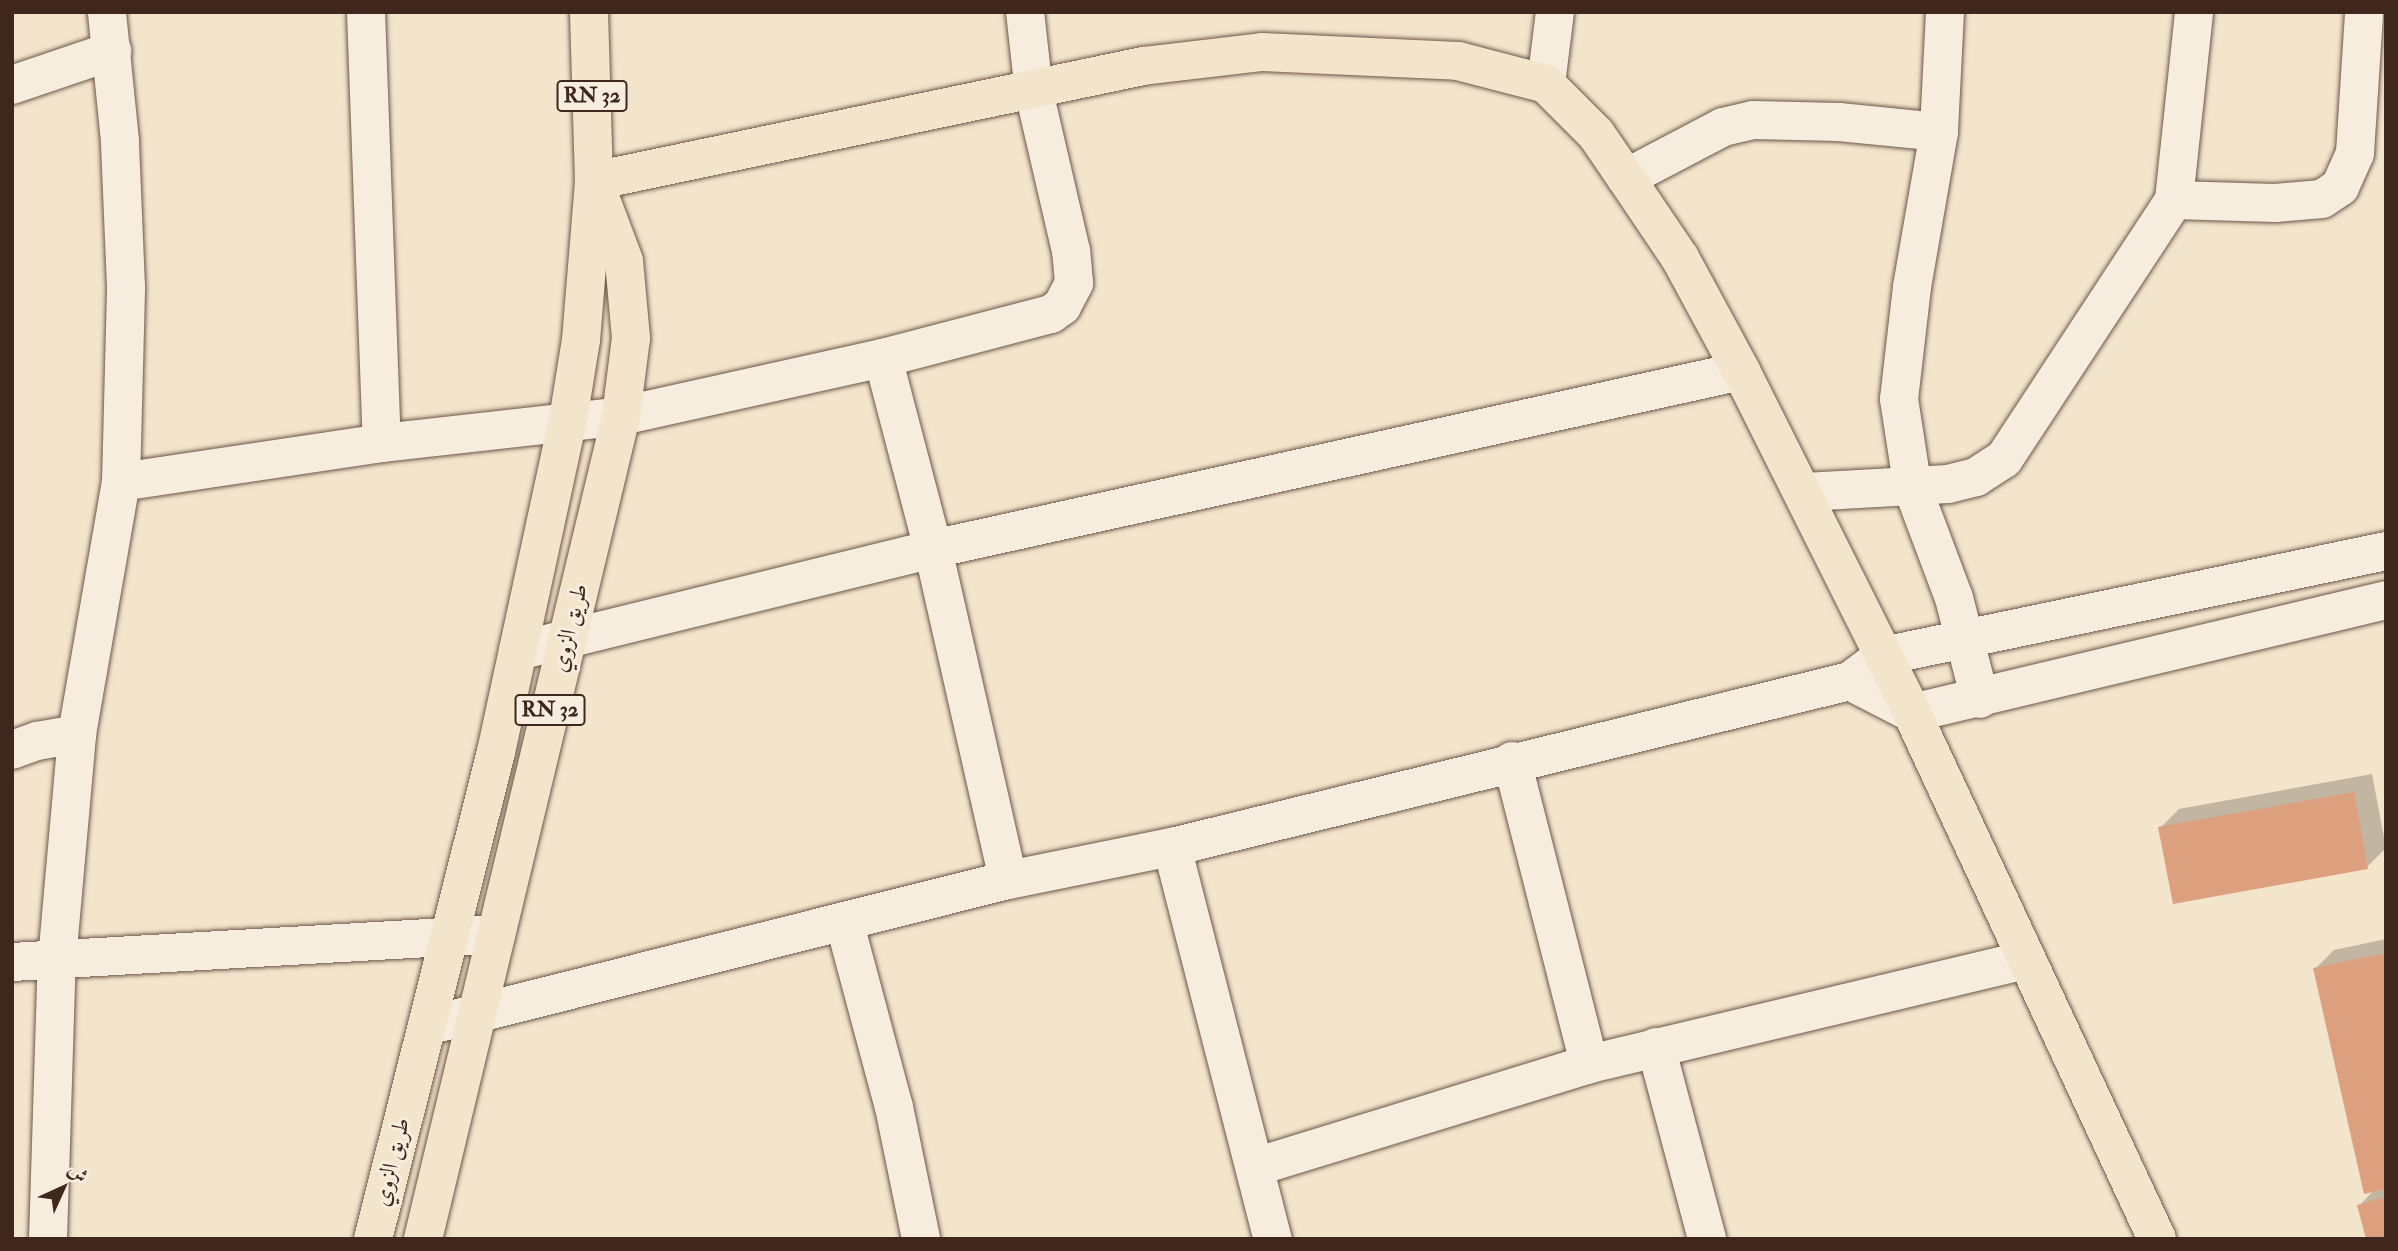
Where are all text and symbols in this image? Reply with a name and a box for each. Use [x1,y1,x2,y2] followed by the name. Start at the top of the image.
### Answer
[555,78,629,114] road number: RN 32
[546,581,594,675] street label: طريق الزوي
[513,692,587,728] road number: RN 32
[368,1115,416,1209] street label: طريق الزوي
[28,1153,98,1223] north arrow
[63,1158,93,1188] text: ش

